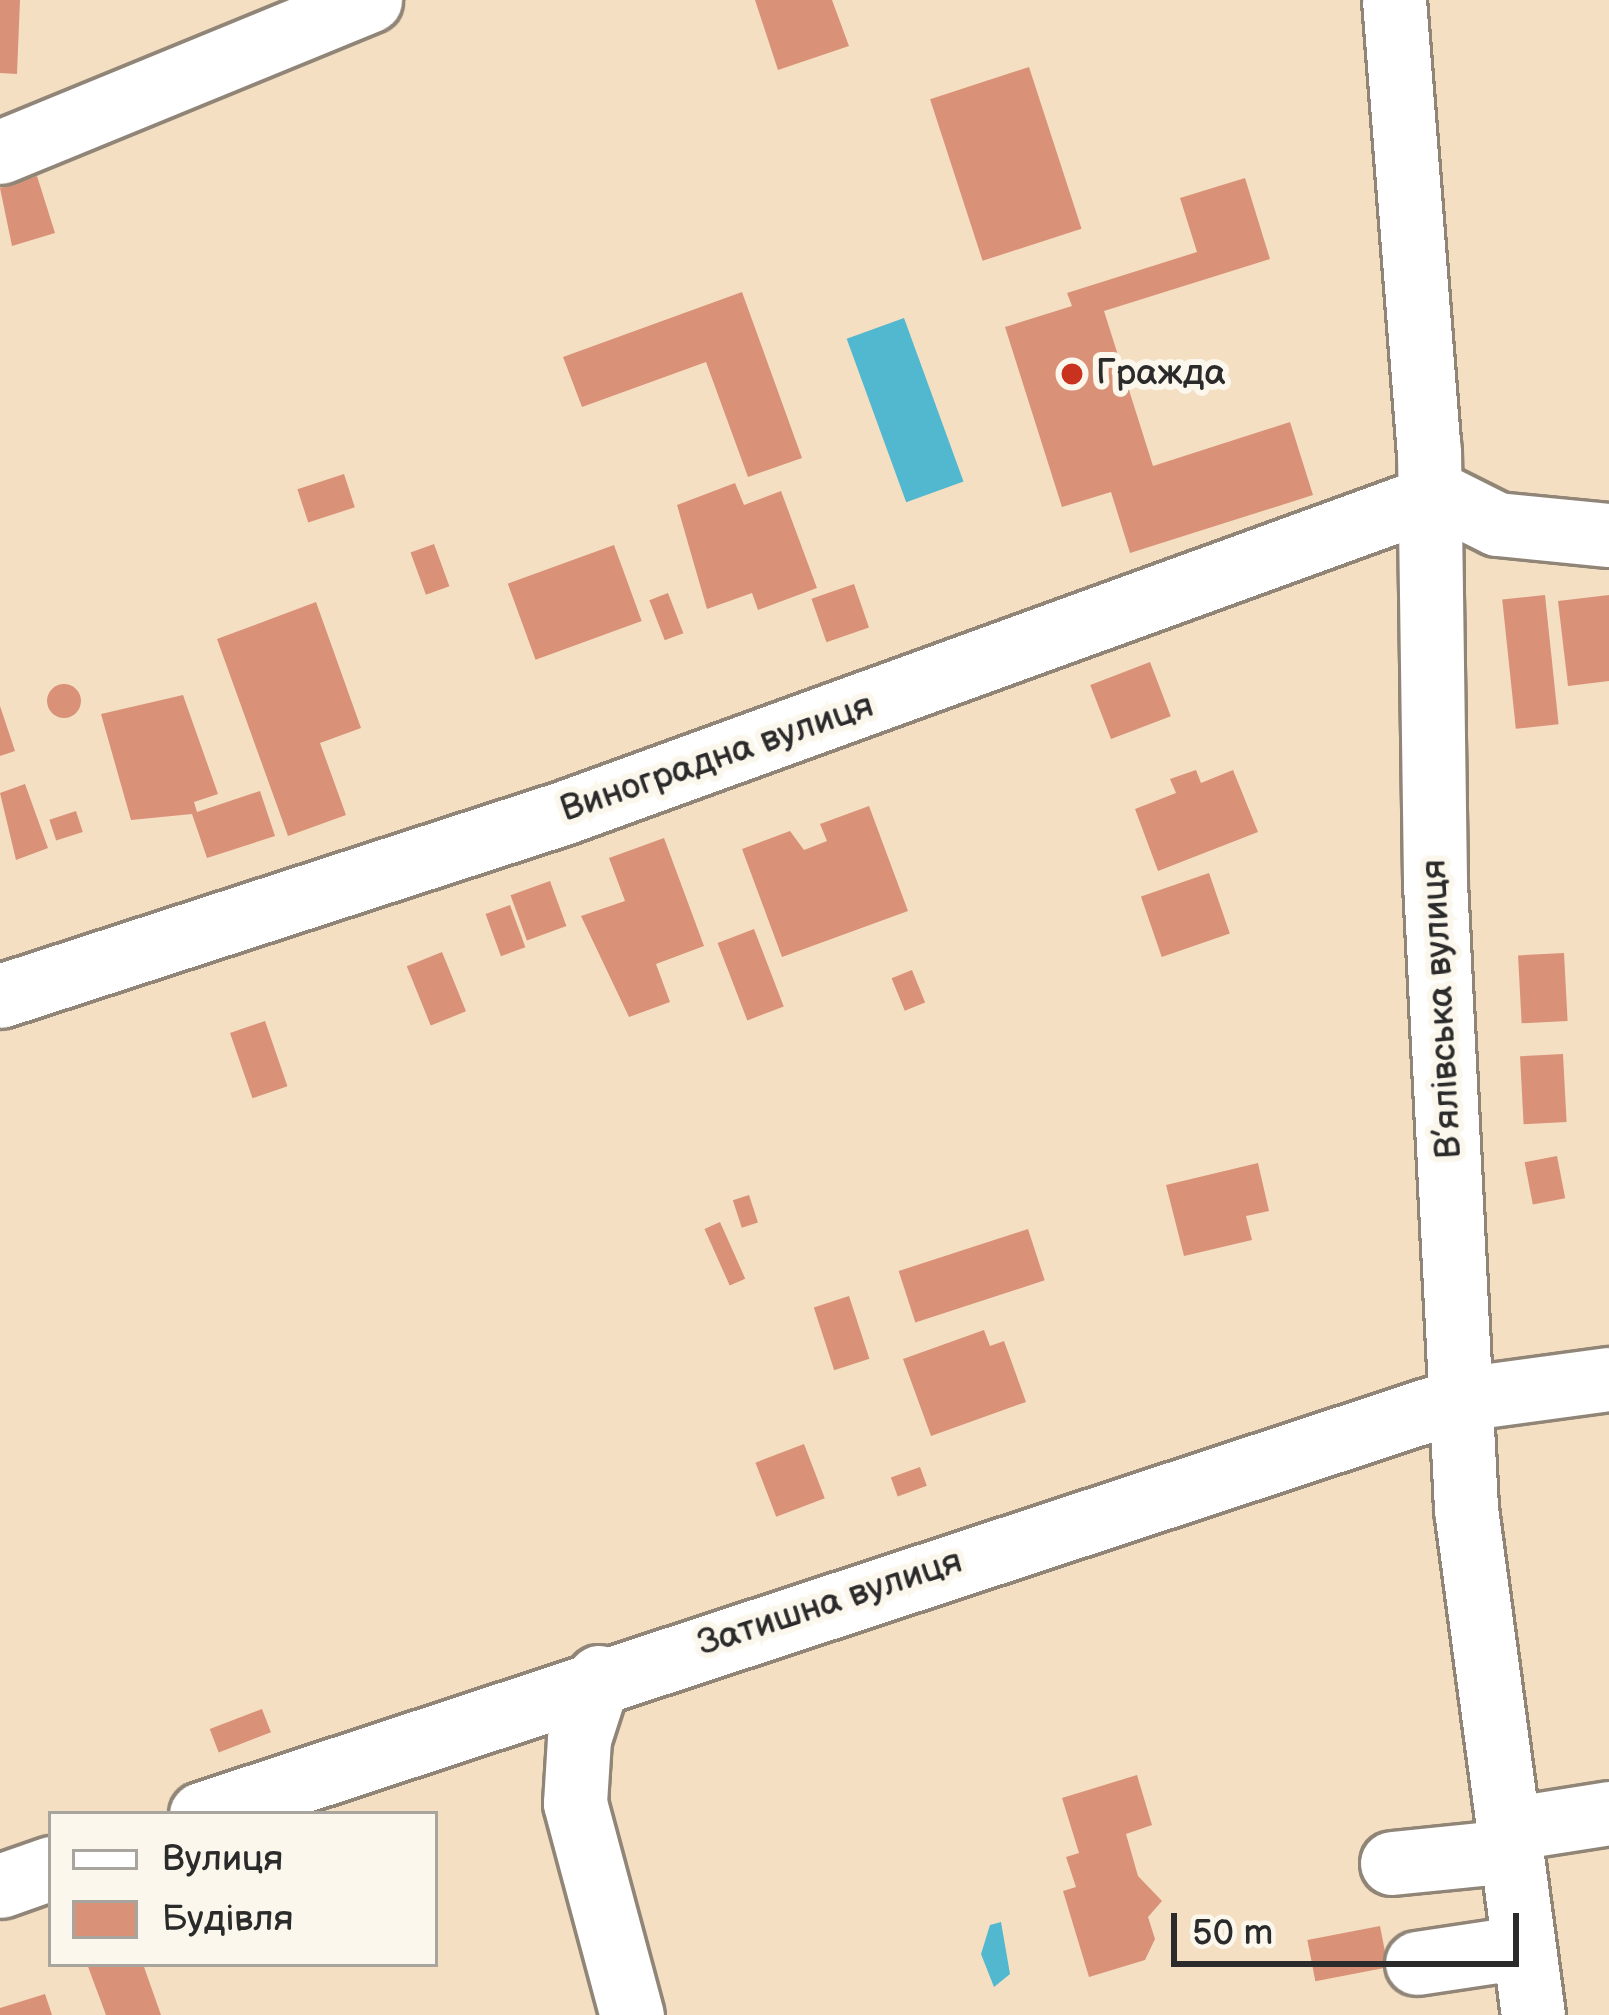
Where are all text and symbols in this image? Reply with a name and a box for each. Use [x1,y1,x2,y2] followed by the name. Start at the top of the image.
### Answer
[1096,352,1226,396] place label: Гражда
[1059,361,1085,387] marker: Гражда
[555,684,879,832] street label: Виноградна вулиця
[1413,858,1471,1160] street label: В’ялівська вулиця
[692,1540,968,1666] street label: Затишна вулиця
[48,1811,438,1967] legend
[162,1838,283,1881] text: Вулиця
[1177,1889,1525,1963] scale bar
[162,1898,294,1941] text: Будівля
[1192,1912,1273,1955] text: 50 m

